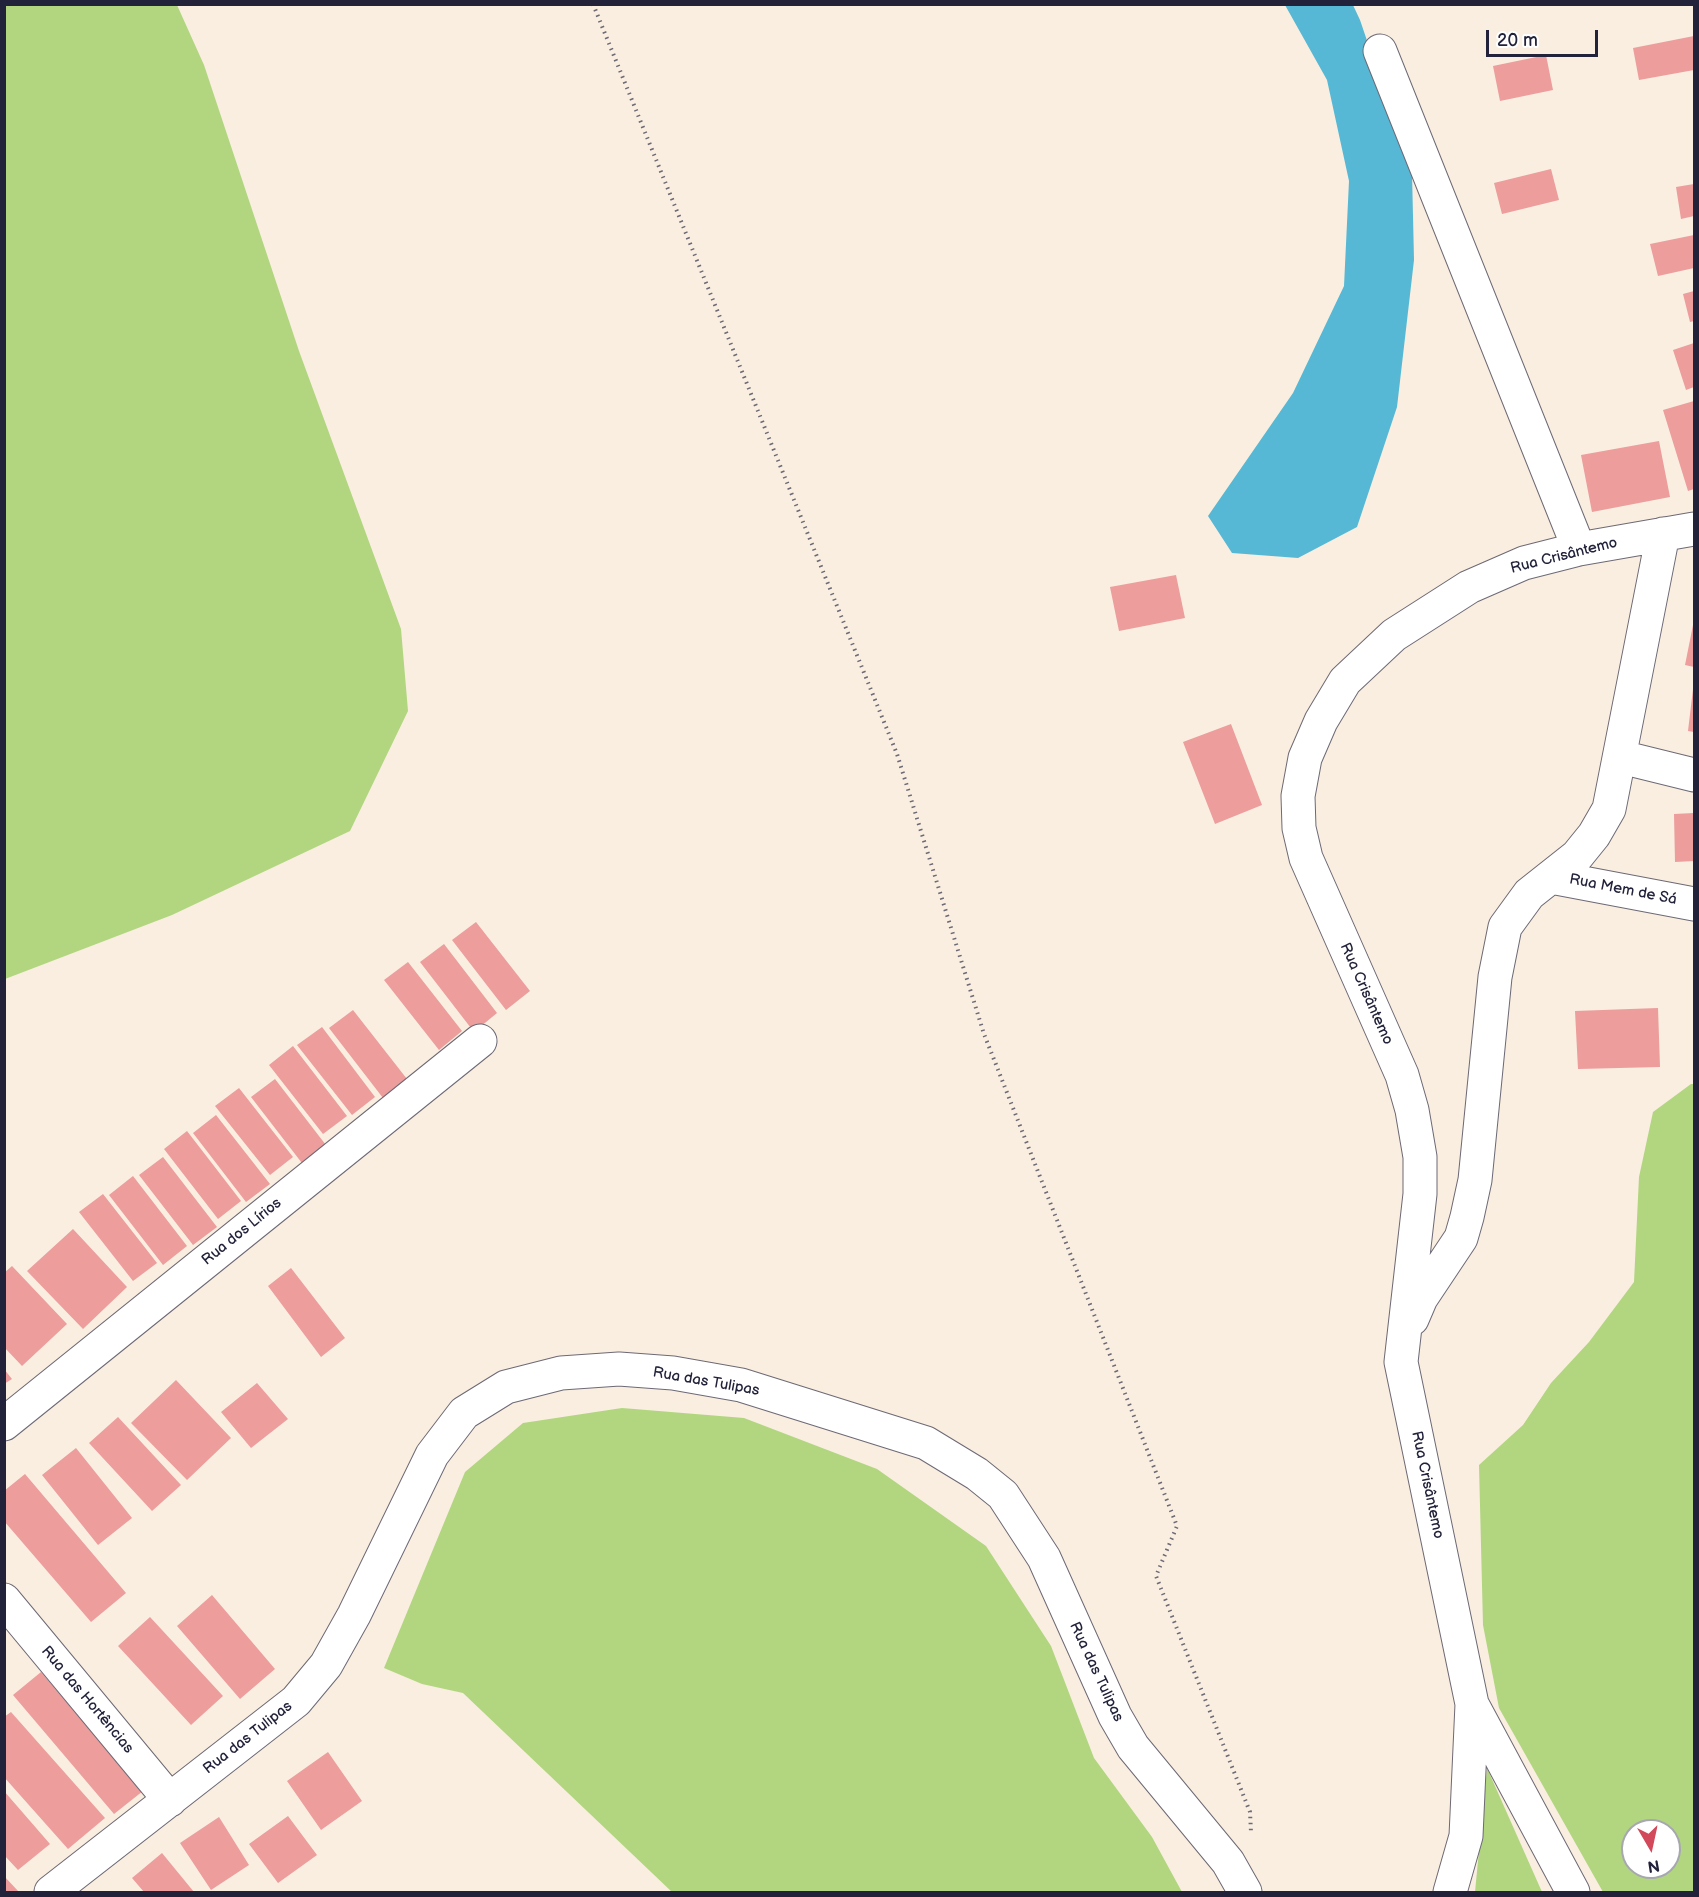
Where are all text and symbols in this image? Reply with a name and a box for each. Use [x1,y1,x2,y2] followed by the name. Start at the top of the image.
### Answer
[1489,18,1602,56] scale bar
[1497,30,1538,51] text: 20 m
[1509,534,1619,578] street label: Rua Crisântemo
[1568,871,1678,909] street label: Rua Mem de Sá
[1336,940,1396,1048] street label: Rua Crisântemo
[199,1194,285,1270] street label: Rua dos Lírios
[651,1364,761,1400] street label: Rua das Tulipas
[1407,1430,1447,1540] street label: Rua Crisântemo
[1065,1619,1127,1725] street label: Rua das Tulipas
[37,1643,137,1757] street label: Rua das Hortências
[200,1698,296,1778] street label: Rua das Tulipas
[1621,1819,1681,1879] north arrow
[1646,1855,1661,1876] text: N

